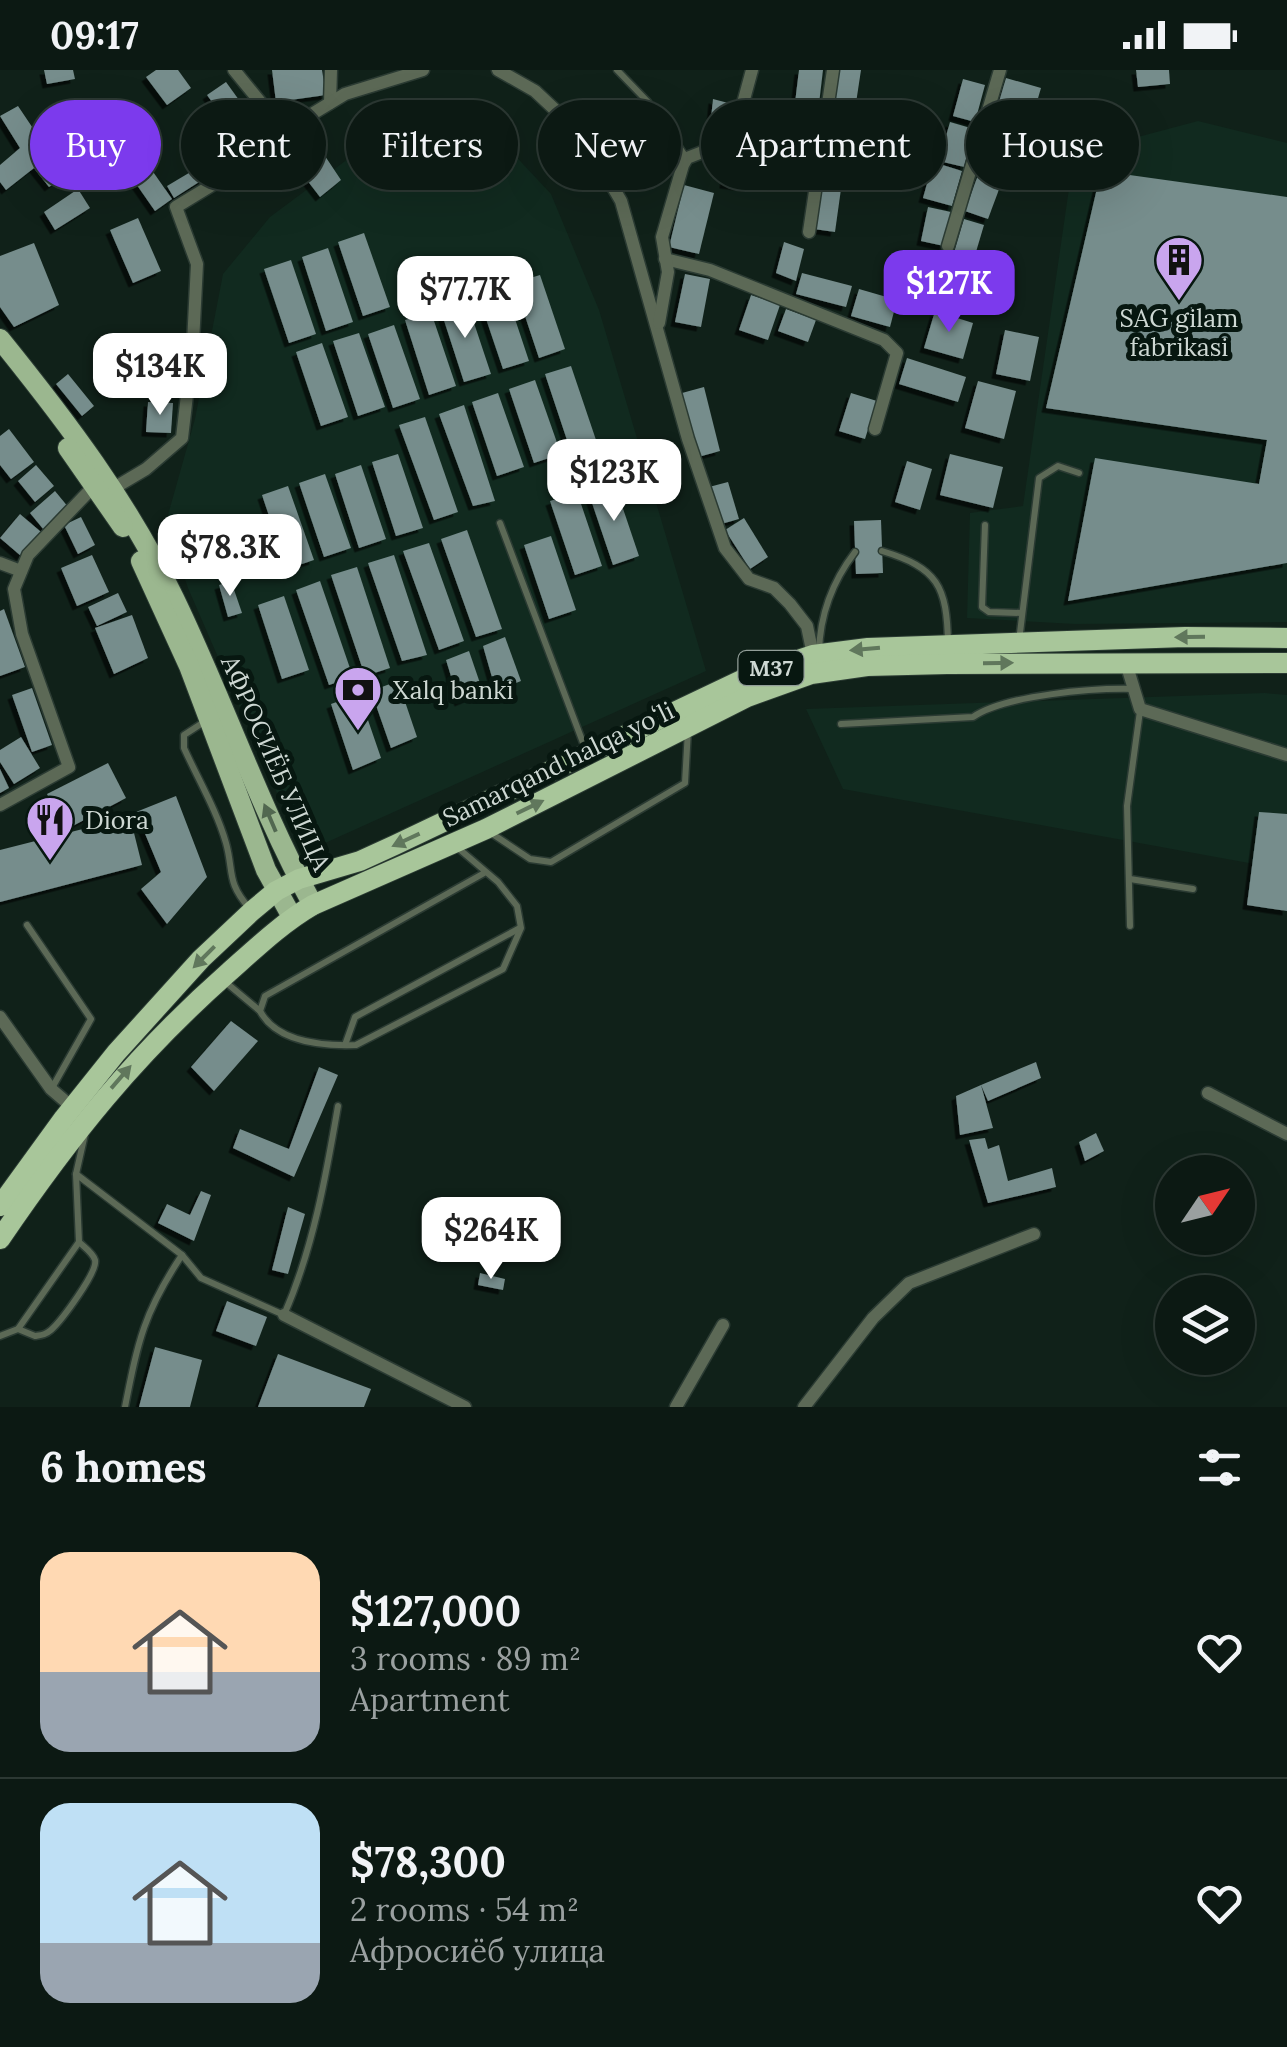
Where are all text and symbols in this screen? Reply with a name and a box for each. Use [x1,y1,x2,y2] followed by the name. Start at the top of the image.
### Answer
[50,11,139,59] text: 09:17
[30,100,161,190] chip: Buy
[181,100,326,190] chip: Rent
[346,100,518,190] chip: Filters
[538,100,681,190] chip: New
[701,100,946,190] chip: Apartment
[966,100,1139,190] chip: House
[1153,234,1205,302] building icon: SAG gilam fabrikasi
[879,250,1019,335] pin: $127K
[384,256,546,341] pin: $77.7K
[906,262,992,303] text: $127K
[419,268,511,309] text: $77.7K
[1120,302,1238,363] place label: SAG gilam fabrikasi
[90,333,230,418] pin: $134K
[115,345,205,386] text: $134K
[544,439,684,524] pin: $123K
[569,451,659,492] text: $123K
[149,514,311,599] pin: $78.3K
[180,526,280,567] text: $78.3K
[1173,630,1205,646] one-way arrow
[848,641,880,657] one-way arrow
[214,649,338,876] street label: АФРОСИЁБ УЛИЦА
[738,651,804,685] road number: M37
[983,655,1015,671] one-way arrow
[332,664,384,732] bank icon: Xalq banki
[393,674,514,706] place label: Xalq banki
[437,694,679,834] street label: Samarqand halqa yoʻli
[24,794,76,862] restaurant icon: Diora
[515,799,544,816] one-way arrow
[262,803,278,832] one-way arrow
[85,804,149,836] place label: Diora
[391,831,420,848] one-way arrow
[193,944,216,968] one-way arrow
[110,1065,132,1090] one-way arrow
[1155,1155,1255,1255] north arrow
[1155,1155,1255,1375] map controls
[421,1197,561,1282] pin: $264K
[444,1209,538,1250] text: $264K
[1155,1275,1255,1375] button: layers
[40,1440,207,1494] text: 6 homes
[1192,1440,1247,1495] icon: filters
[350,1584,521,1638] text: $127,000
[120,1592,240,1712] icon: home
[1192,1625,1247,1680] icon: heart
[350,1638,581,1679] text: 3 rooms · 89 m²
[350,1679,510,1720] text: Apartment
[350,1835,506,1889] text: $78,300
[120,1843,240,1963] icon: home
[1192,1876,1247,1931] icon: heart
[350,1889,579,1930] text: 2 rooms · 54 m²
[350,1930,605,1971] text: Афросиёб улица

